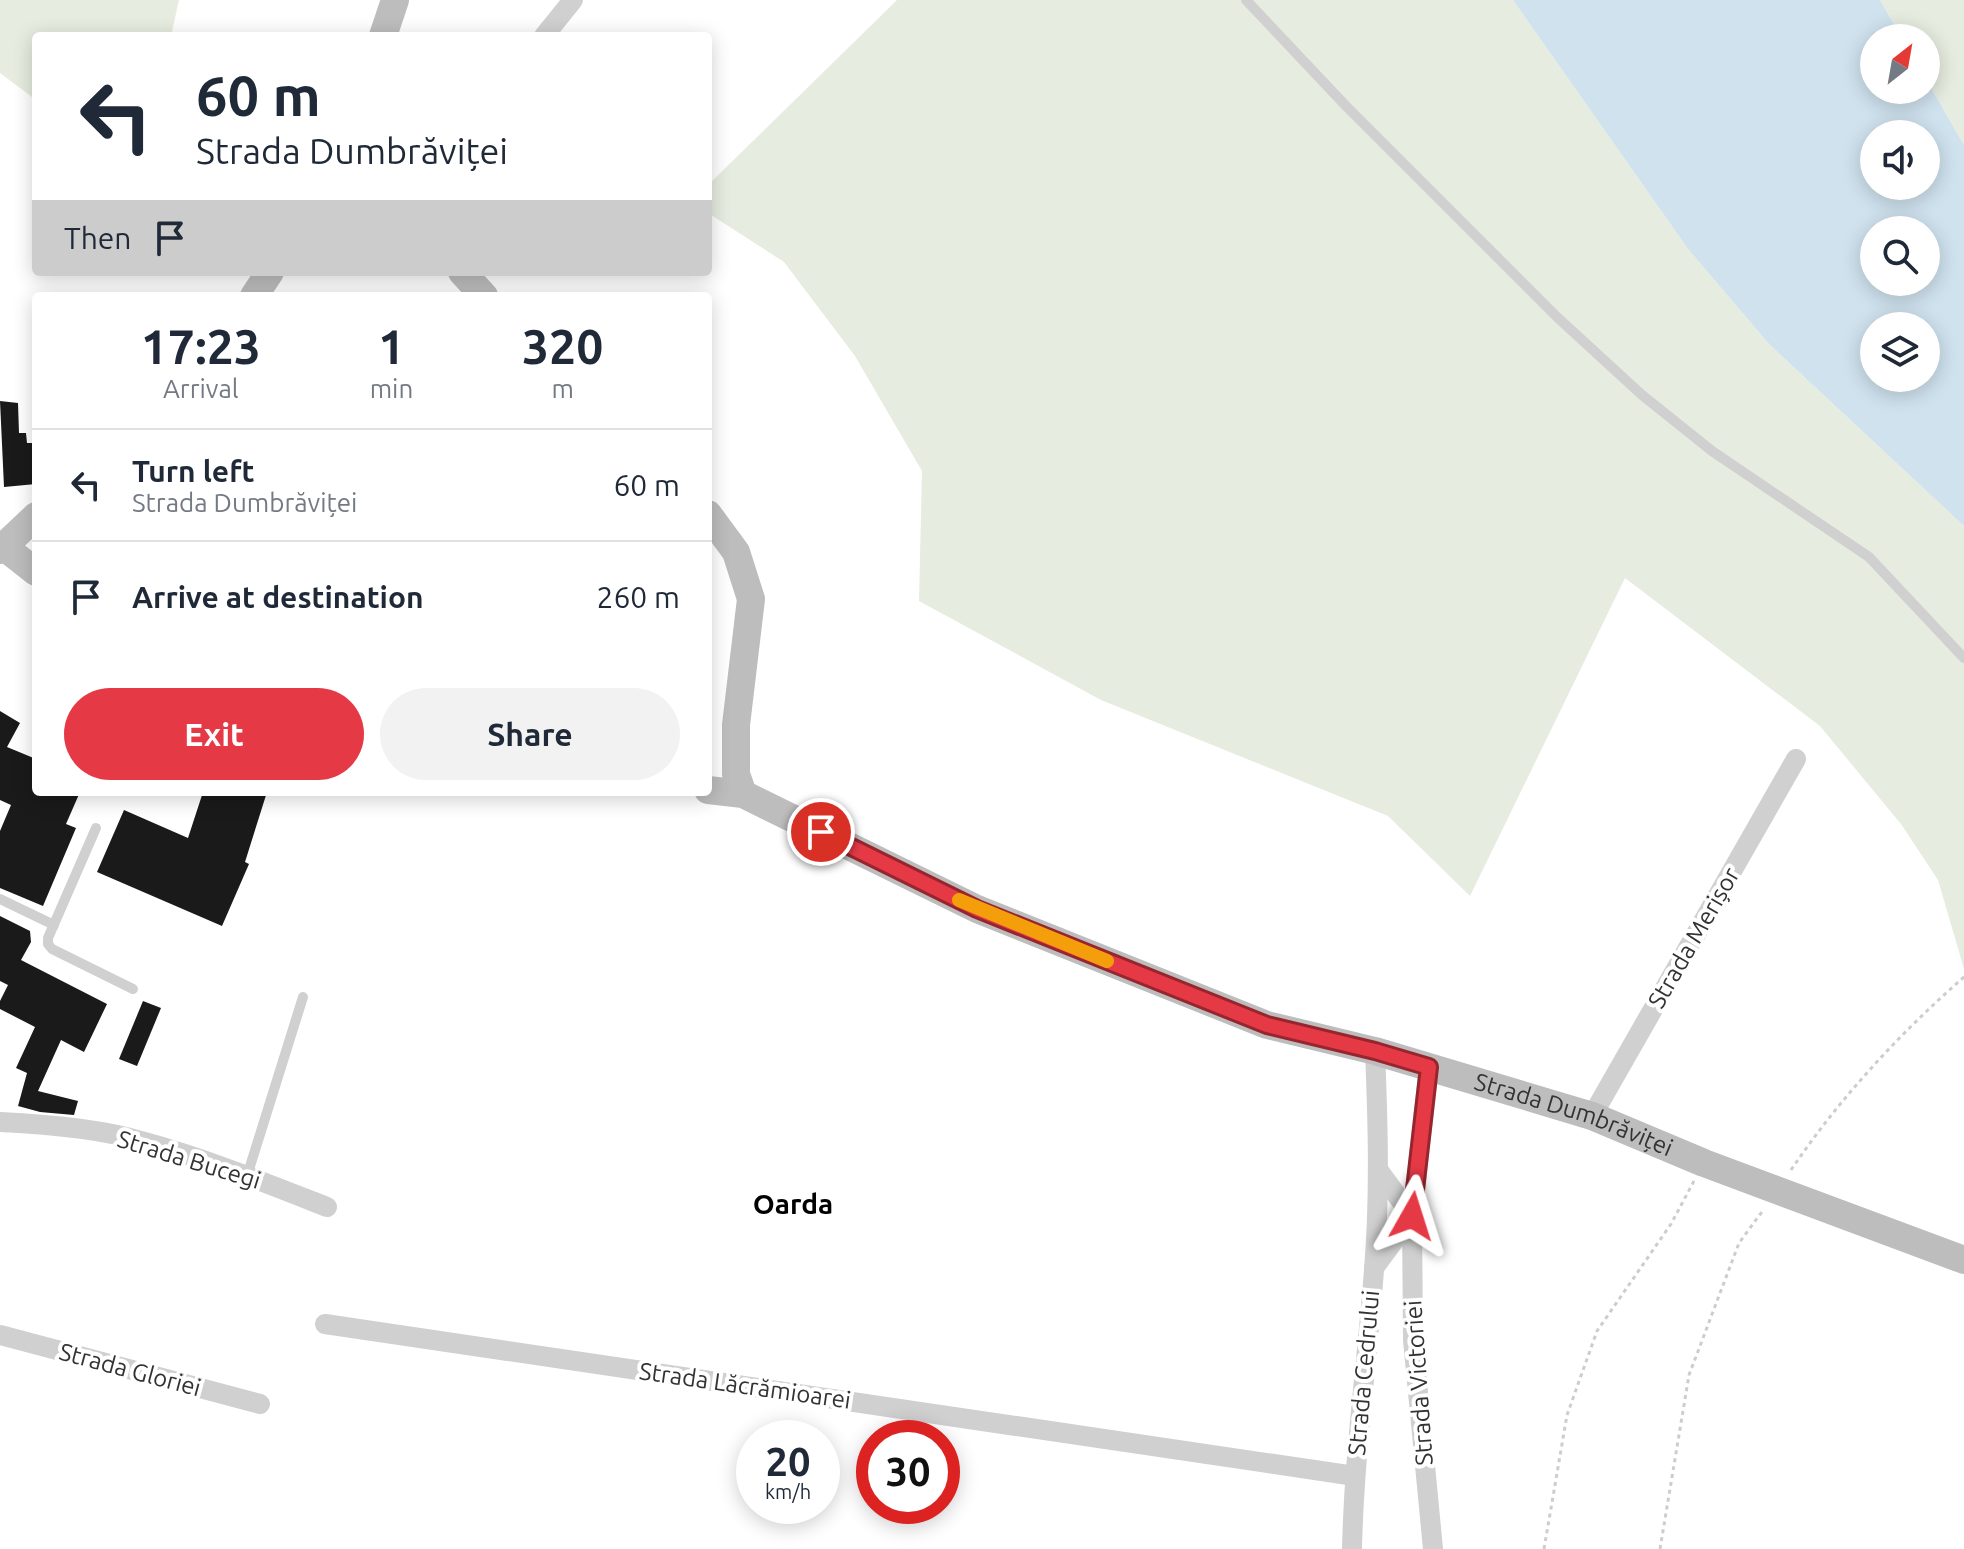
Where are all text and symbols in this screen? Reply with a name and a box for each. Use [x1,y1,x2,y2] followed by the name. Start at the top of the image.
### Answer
[1860,24,1940,104] north arrow
[1860,24,1940,392] map controls
[64,64,168,168] icon: left
[196,64,321,127] text: 60 m
[1860,120,1940,200] button: sound
[196,130,508,171] text: Strada Dumbrăviței
[148,216,192,260] icon: arrive
[1860,216,1940,296] button: search
[64,221,132,255] text: Then
[1860,312,1940,392] button: layers
[141,319,261,373] text: 17:23
[378,319,405,373] text: 1
[522,319,603,373] text: 320
[163,374,239,403] text: Arrival
[370,374,413,403] text: min
[551,374,574,403] text: m
[132,454,254,488] text: Turn left
[64,463,108,507] icon: left
[613,468,680,502] text: 60 m
[132,488,357,517] text: Strada Dumbrăviței
[64,575,108,619] icon: arrive
[132,580,424,614] text: Arrive at destination
[596,580,680,614] text: 260 m
[64,688,364,780] button: Exit
[380,688,680,780] button: Share
[787,798,855,866] pin
[799,810,843,854] icon: arrive
[1642,863,1745,1013] street label: Strada Merișor
[1471,1068,1677,1161] street label: Strada Dumbrăviței
[114,1125,264,1194] street label: Strada Bucegi
[1370,1174,1454,1258] position arrow
[753,1188,833,1219] district label: Oarda
[1343,1289,1384,1457] street label: Strada Cedrului
[1399,1299,1438,1467] street label: Strada Victoriei
[56,1338,204,1401] street label: Strada Gloriei
[637,1357,853,1414] street label: Strada Lăcrămioarei
[856,1420,960,1524] speed limit sign: 30
[765,1439,811,1484] text: 20
[765,1480,811,1503] text: km/h

